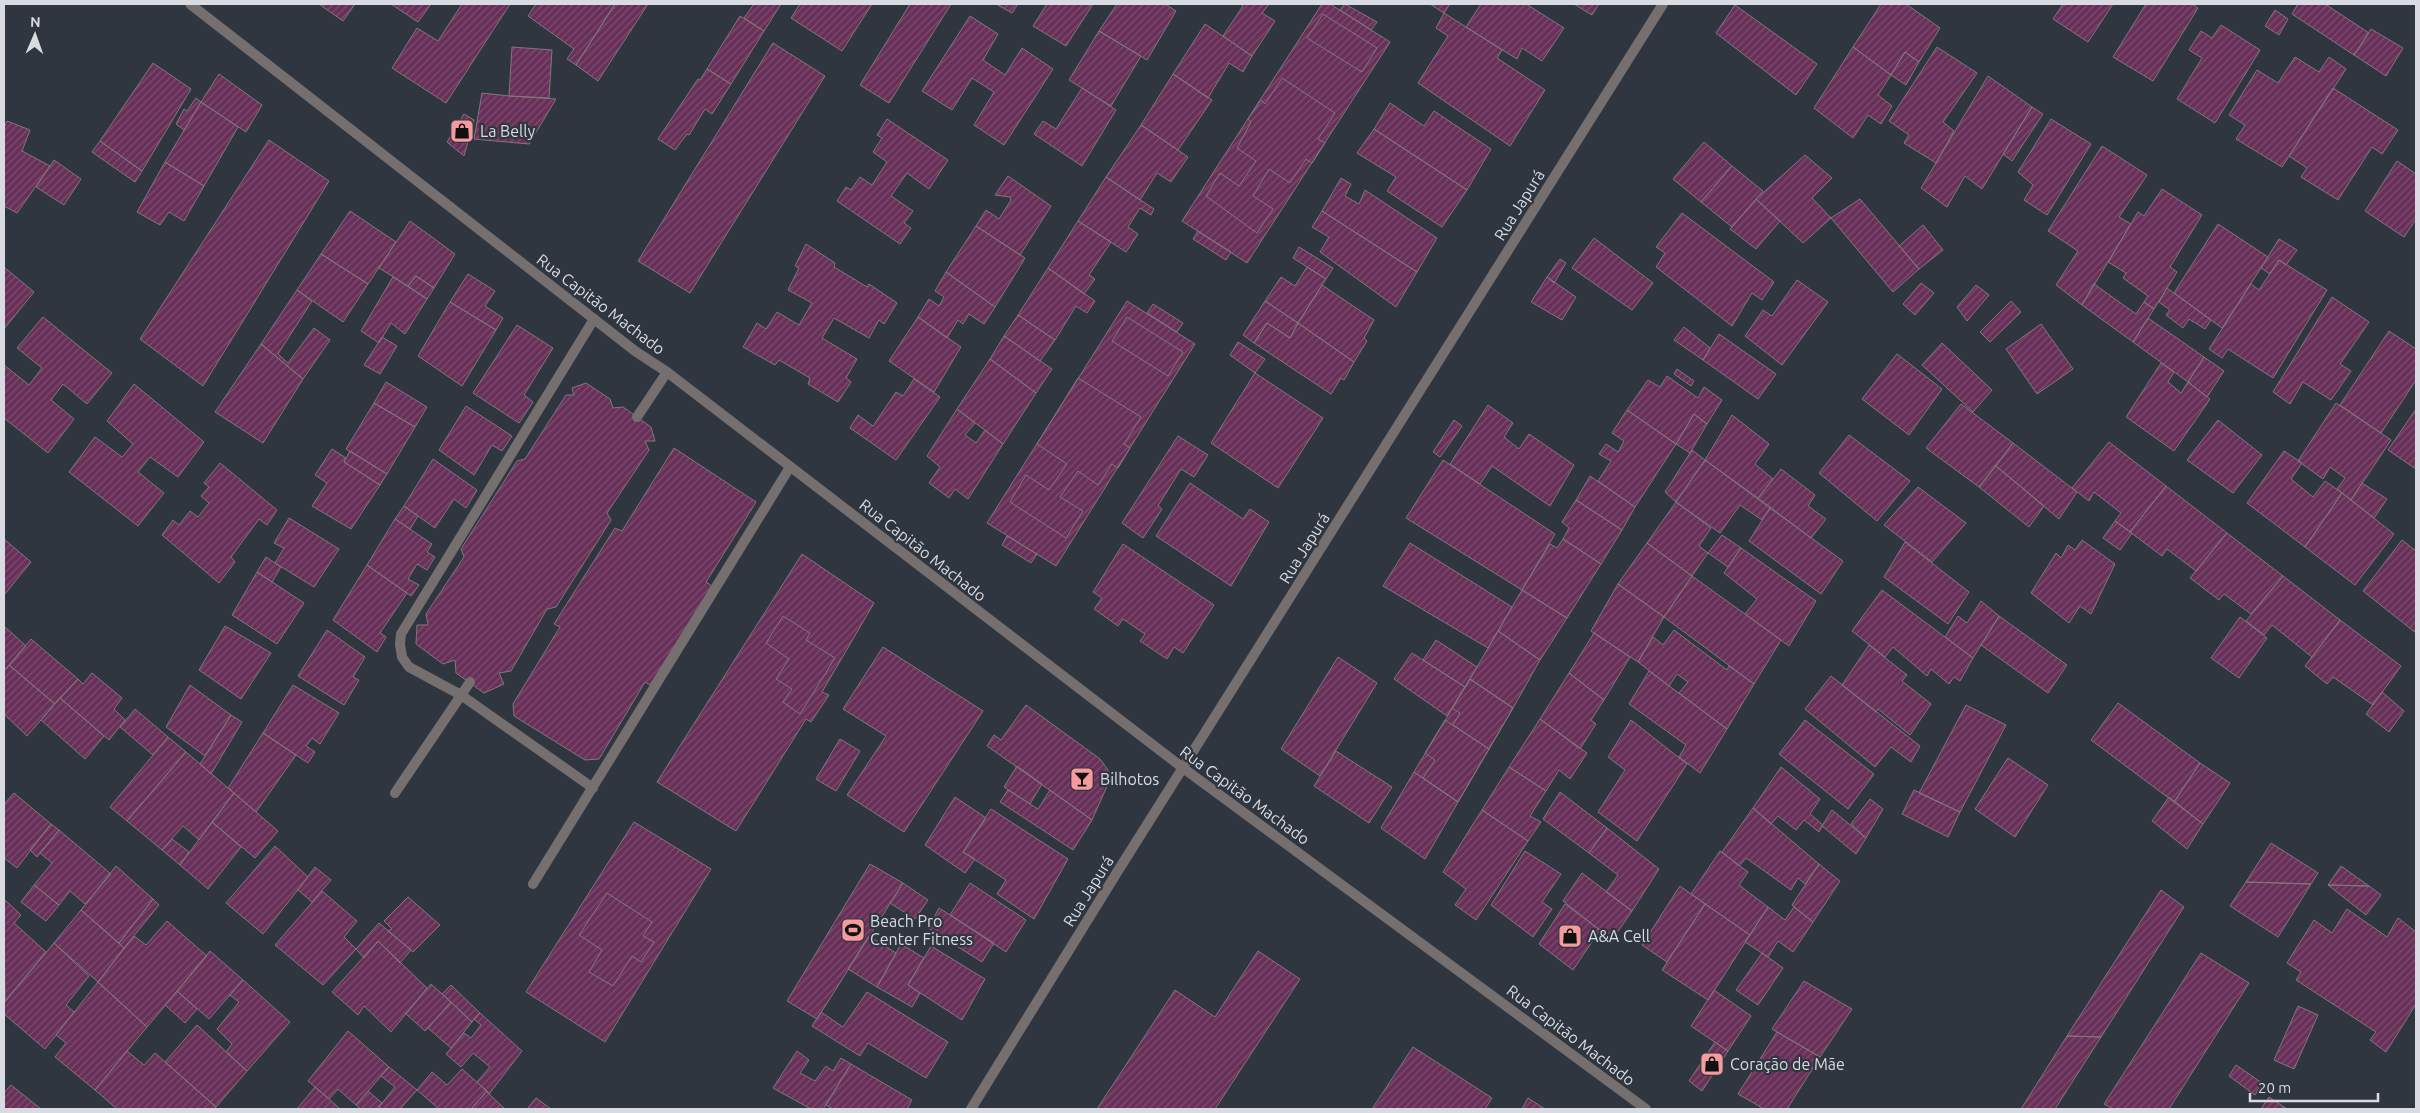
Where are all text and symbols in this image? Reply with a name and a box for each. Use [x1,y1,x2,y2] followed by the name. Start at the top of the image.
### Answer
[10,10,60,60] north arrow
[30,14,41,30] text: N
[449,118,475,144] shop icon: La Belly
[480,122,535,140] place label: La Belly
[1490,166,1548,244] street label: Rua Japurá
[534,250,668,358] street label: Rua Capitão Machado
[856,495,990,605] street label: Rua Capitão Machado
[1275,509,1333,587] street label: Rua Japurá
[1177,742,1313,848] street label: Rua Capitão Machado
[1069,766,1095,792] bar icon: Bilhotos
[1100,770,1159,788] place label: Bilhotos
[1059,852,1117,930] street label: Rua Japurá
[870,912,973,948] place label: Beach Pro Center Fitness
[840,917,866,943] sports icon: Beach Pro Center Fitness
[1557,923,1583,949] shop icon: A&A Cell
[1588,927,1650,945] place label: A&A Cell
[1504,981,1638,1089] street label: Rua Capitão Machado
[1699,1051,1725,1077] shop icon: Coração de Mãe
[1730,1055,1845,1073] place label: Coração de Mãe
[2250,1070,2378,1102] scale bar
[2258,1079,2291,1096] text: 20 m

